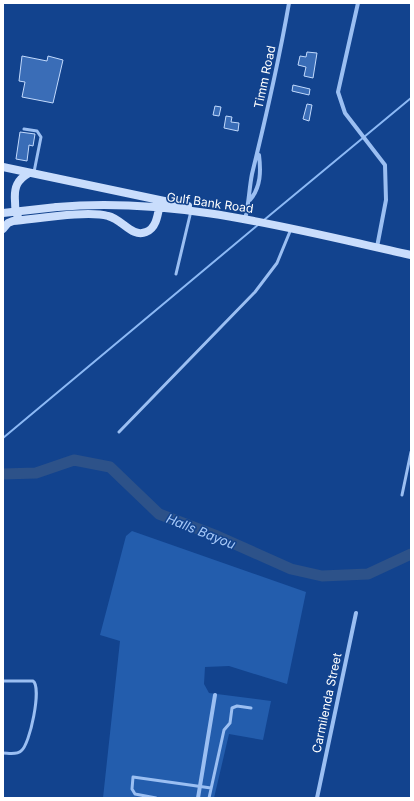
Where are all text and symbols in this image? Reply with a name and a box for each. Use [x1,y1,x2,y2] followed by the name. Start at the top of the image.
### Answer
[251,44,279,110] street label: Timm Road
[166,189,254,216] street label: Gulf Bank Road
[164,510,238,552] water label: Halls Bayou
[309,651,344,754] street label: Carmilenda Street

